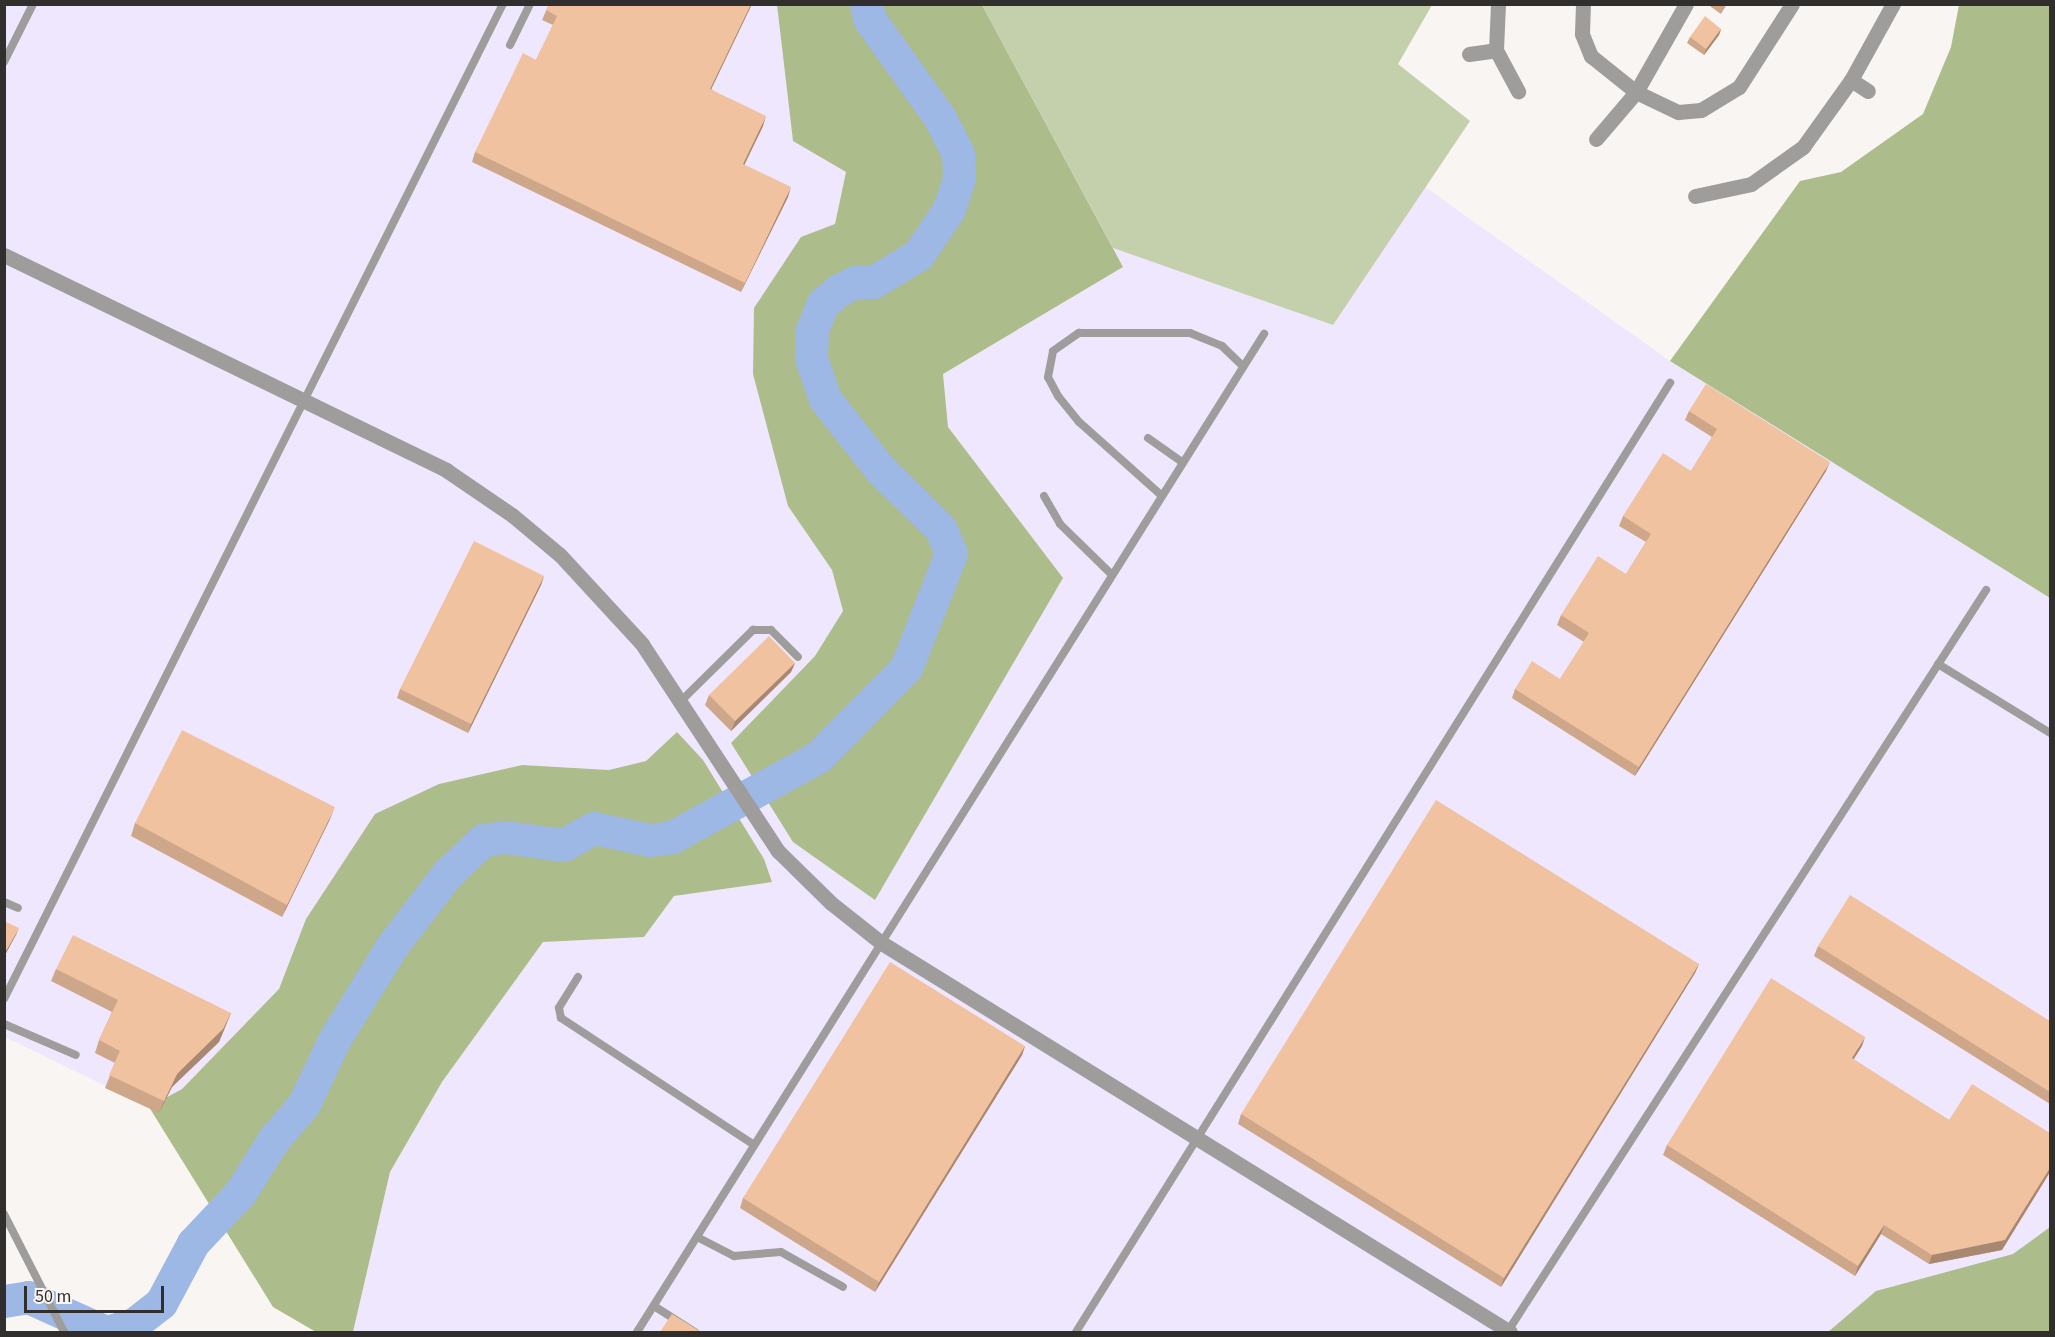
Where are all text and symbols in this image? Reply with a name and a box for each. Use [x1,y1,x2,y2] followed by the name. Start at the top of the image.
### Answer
[27,1274,166,1312] scale bar
[35,1284,71,1309] text: 50 m

